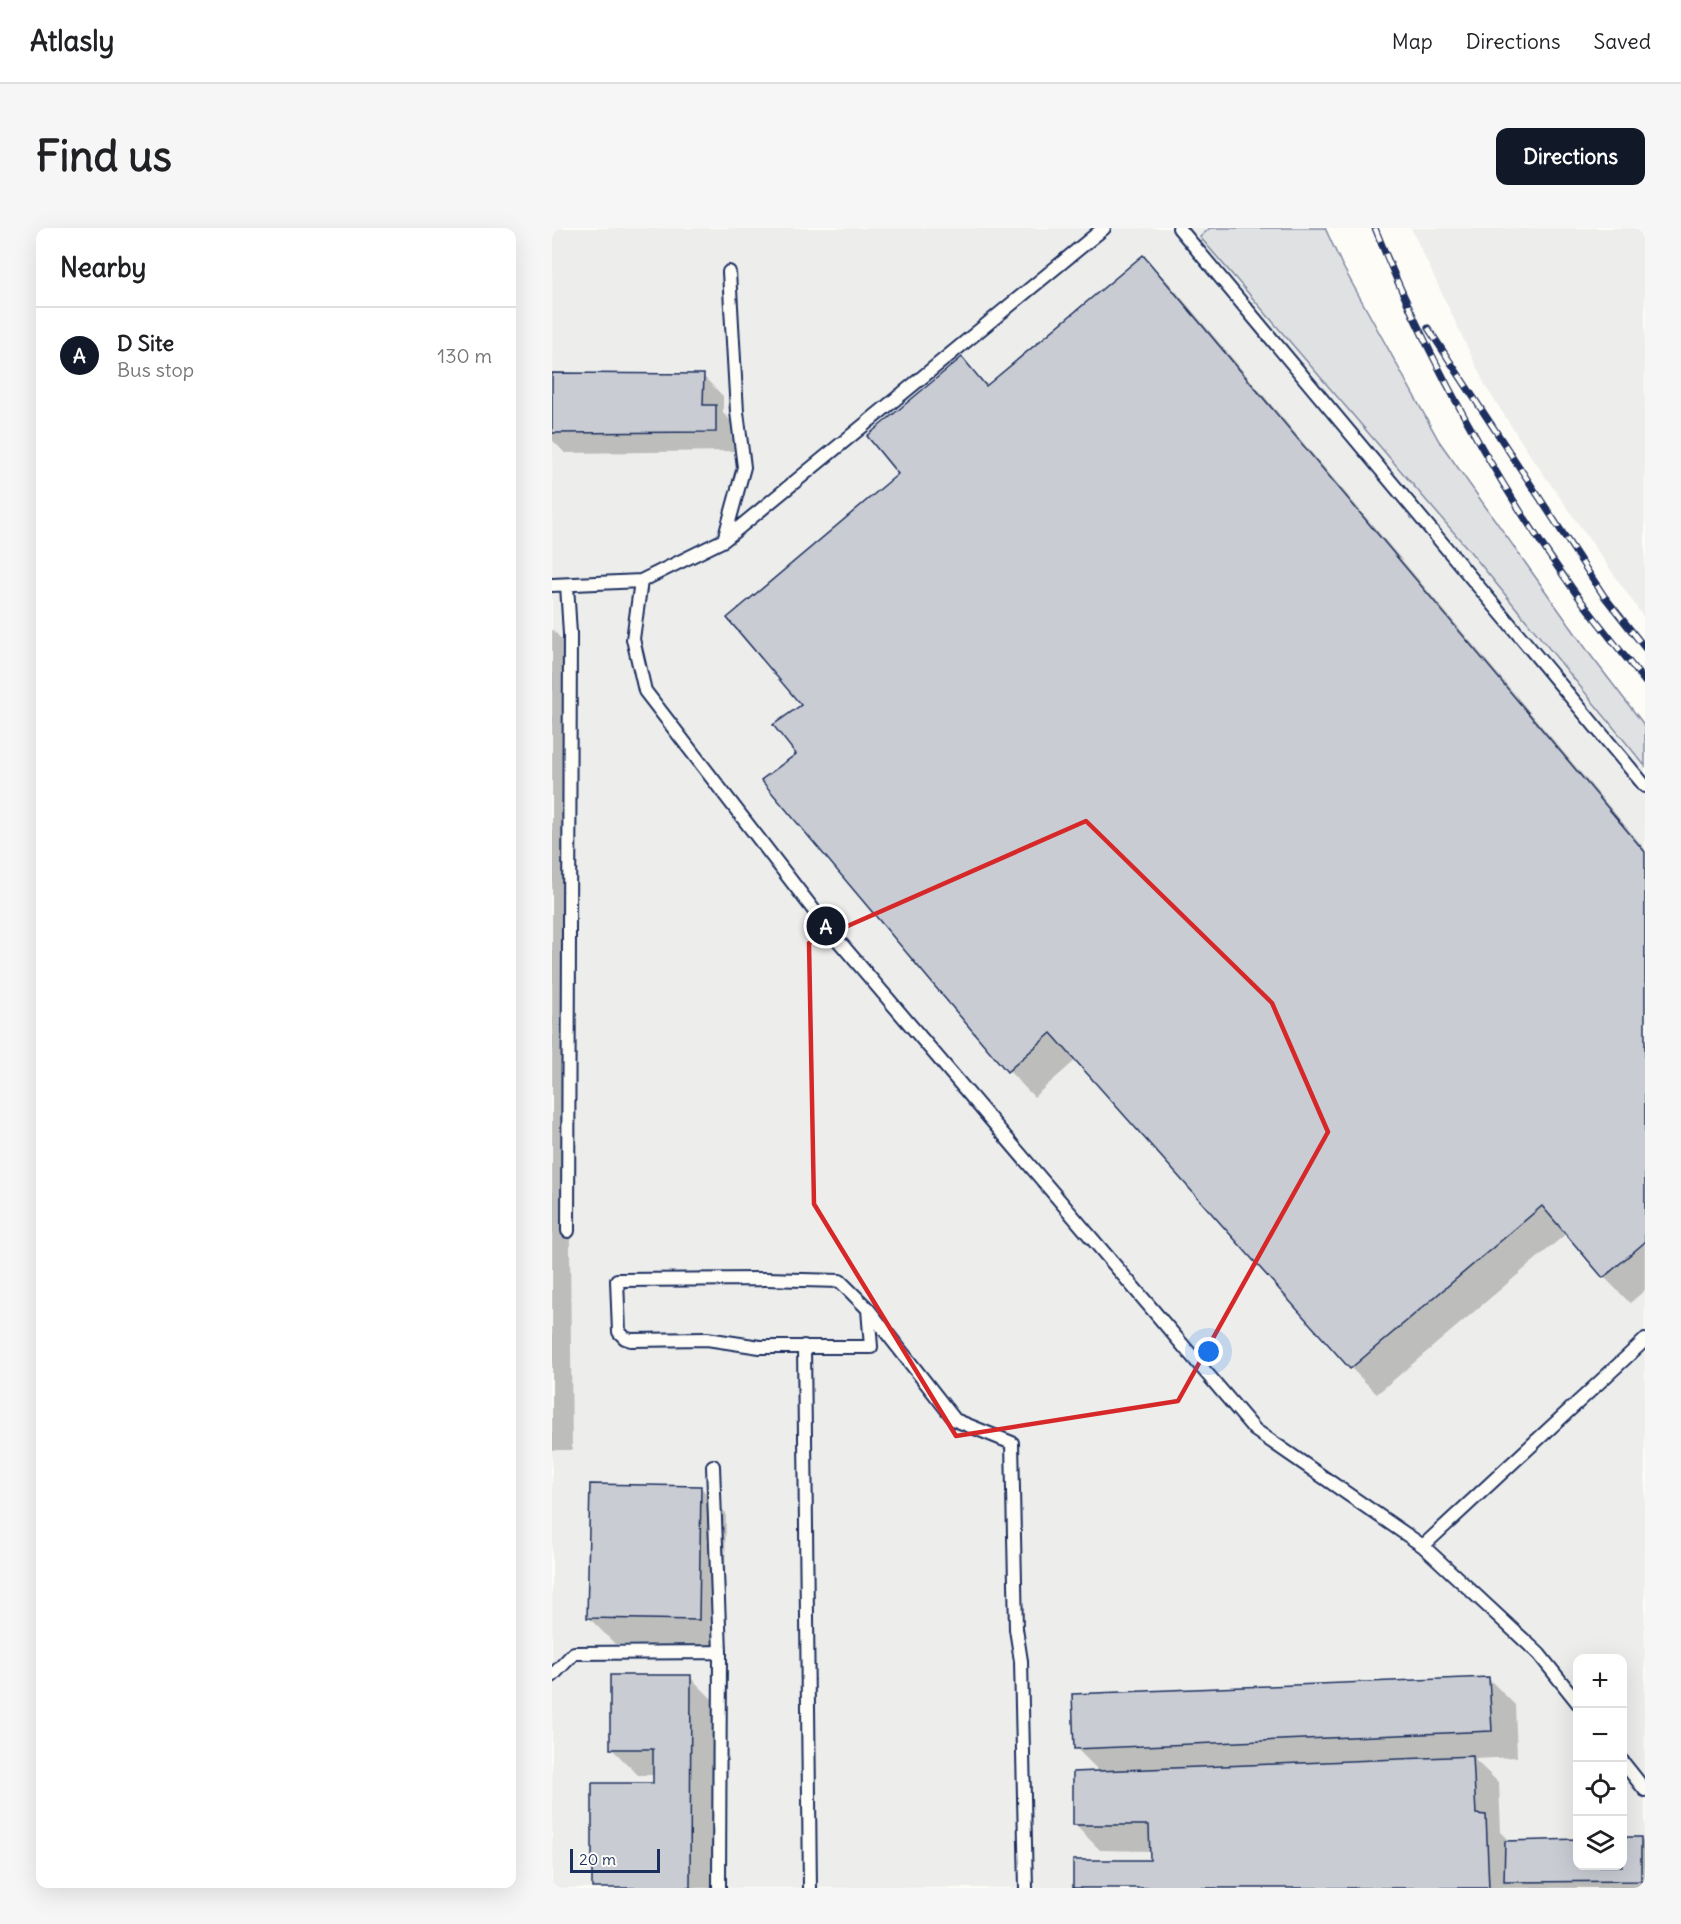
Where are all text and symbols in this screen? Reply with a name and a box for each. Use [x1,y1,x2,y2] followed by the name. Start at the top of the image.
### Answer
[30,23,114,59] text: Atlasly
[1392,28,1433,55] text: Map
[1466,28,1560,55] text: Directions
[1593,28,1651,55] text: Saved
[1496,128,1645,185] button: Directions
[36,130,172,182] text: Find us
[60,251,146,284] text: Nearby
[117,329,174,357] text: D Site
[73,343,86,368] text: A
[437,343,492,368] text: 130 m
[117,357,194,382] text: Bus stop
[806,904,846,948] pin: A
[1194,1337,1223,1366] your location
[1573,1654,1627,1870] map controls
[1573,1654,1627,1708] button: +
[1573,1708,1627,1762] button: −
[1573,1762,1627,1816] button: locate
[1573,1816,1627,1870] button: layers
[570,1846,660,1874] scale bar
[579,1849,616,1869] text: 20 m

